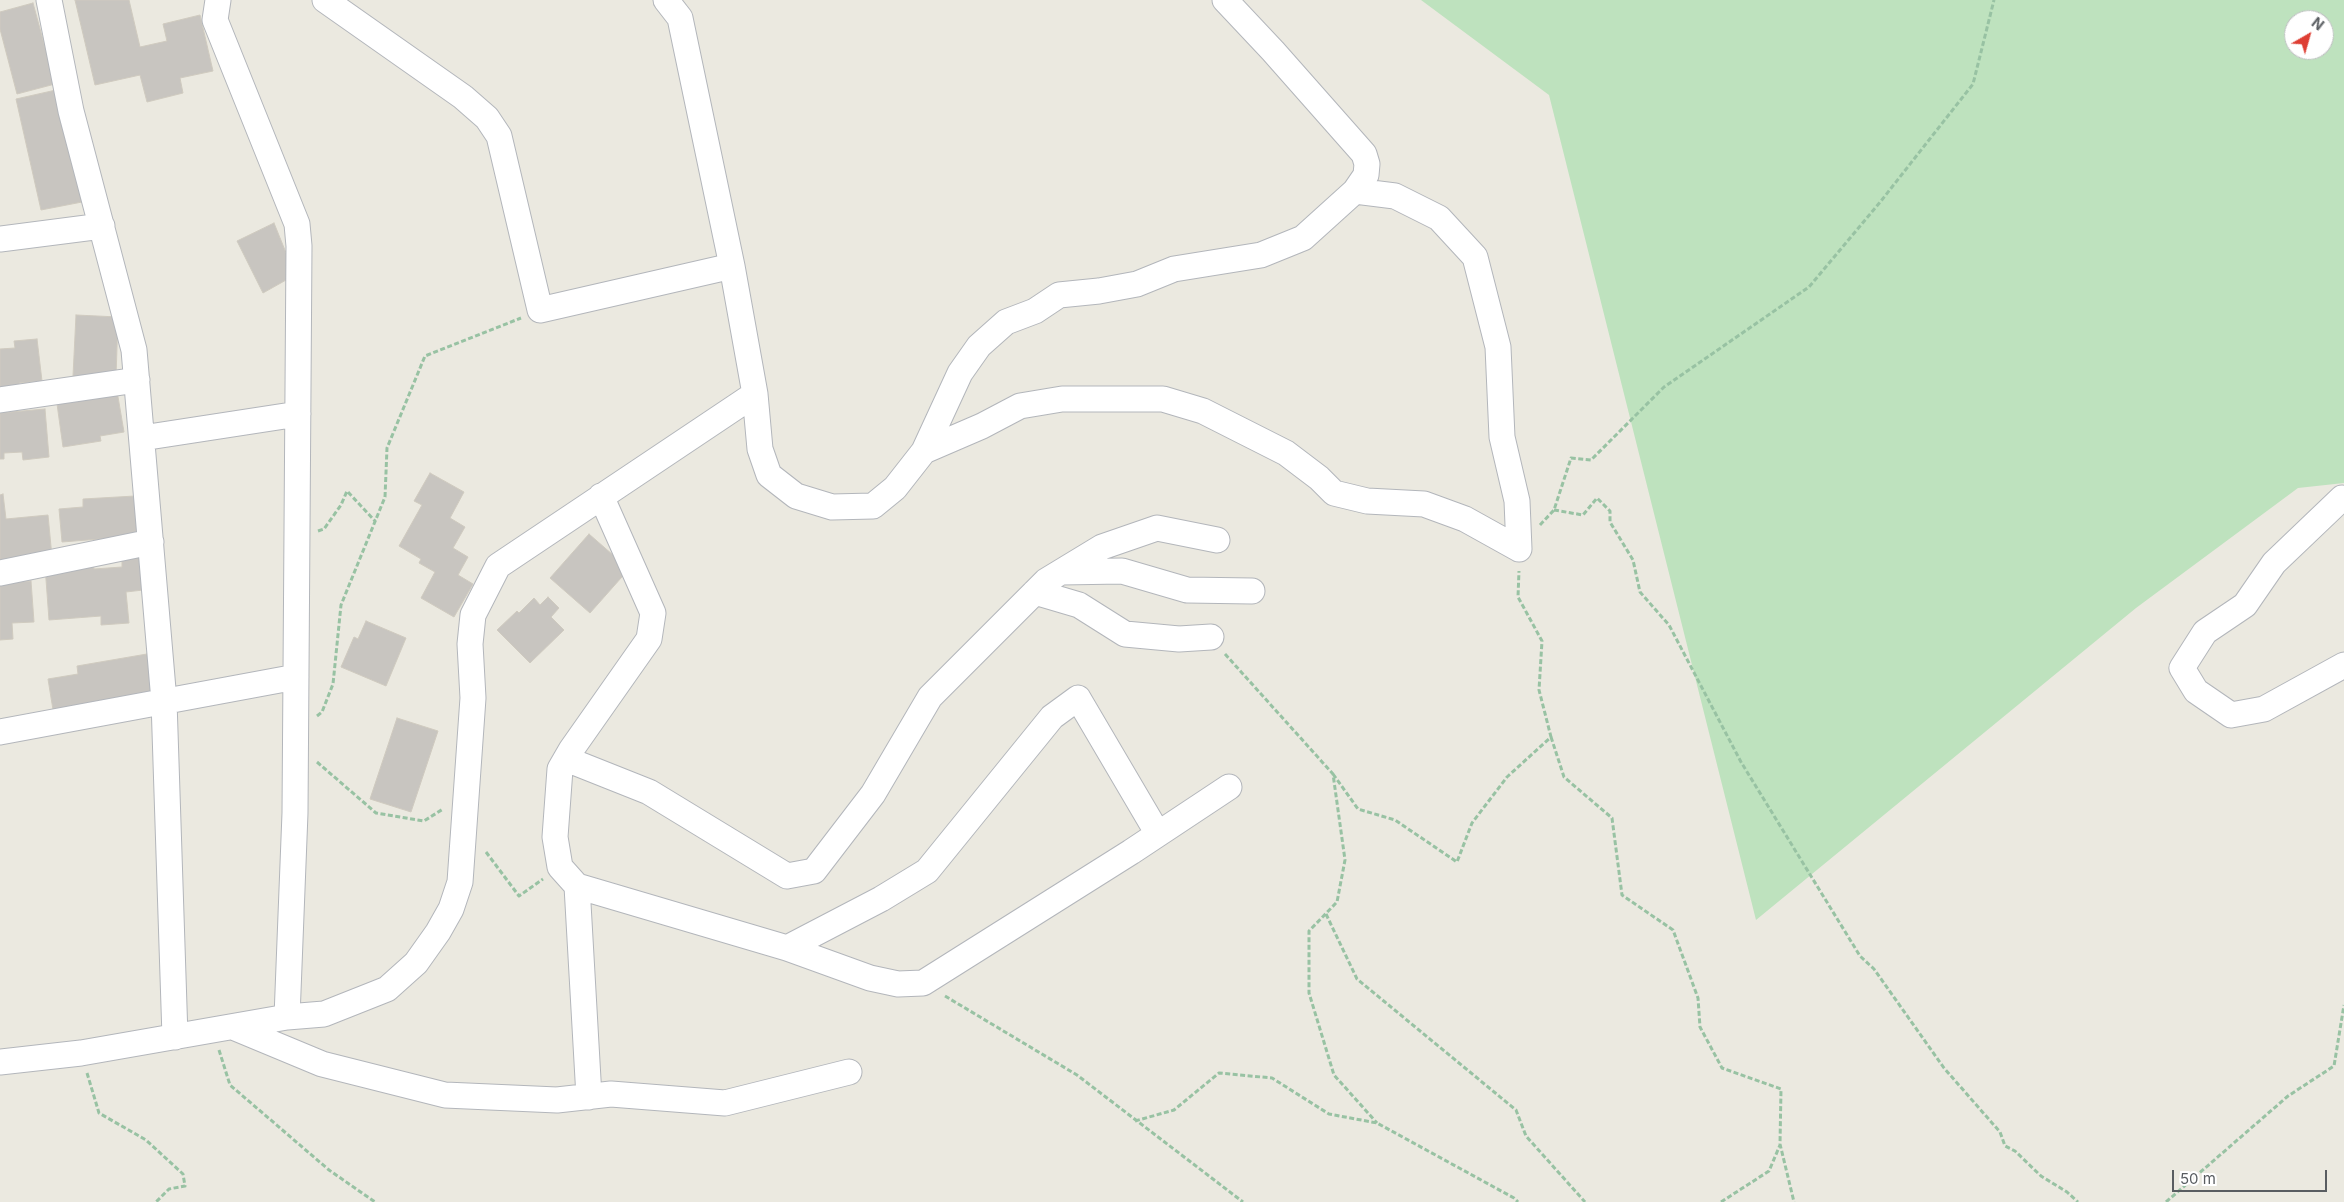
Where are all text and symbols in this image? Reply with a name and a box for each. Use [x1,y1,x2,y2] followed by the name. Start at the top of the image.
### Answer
[2284,10,2334,60] north arrow
[2308,14,2327,34] text: N
[2174,1160,2329,1192] scale bar
[2180,1169,2216,1188] text: 50 m

